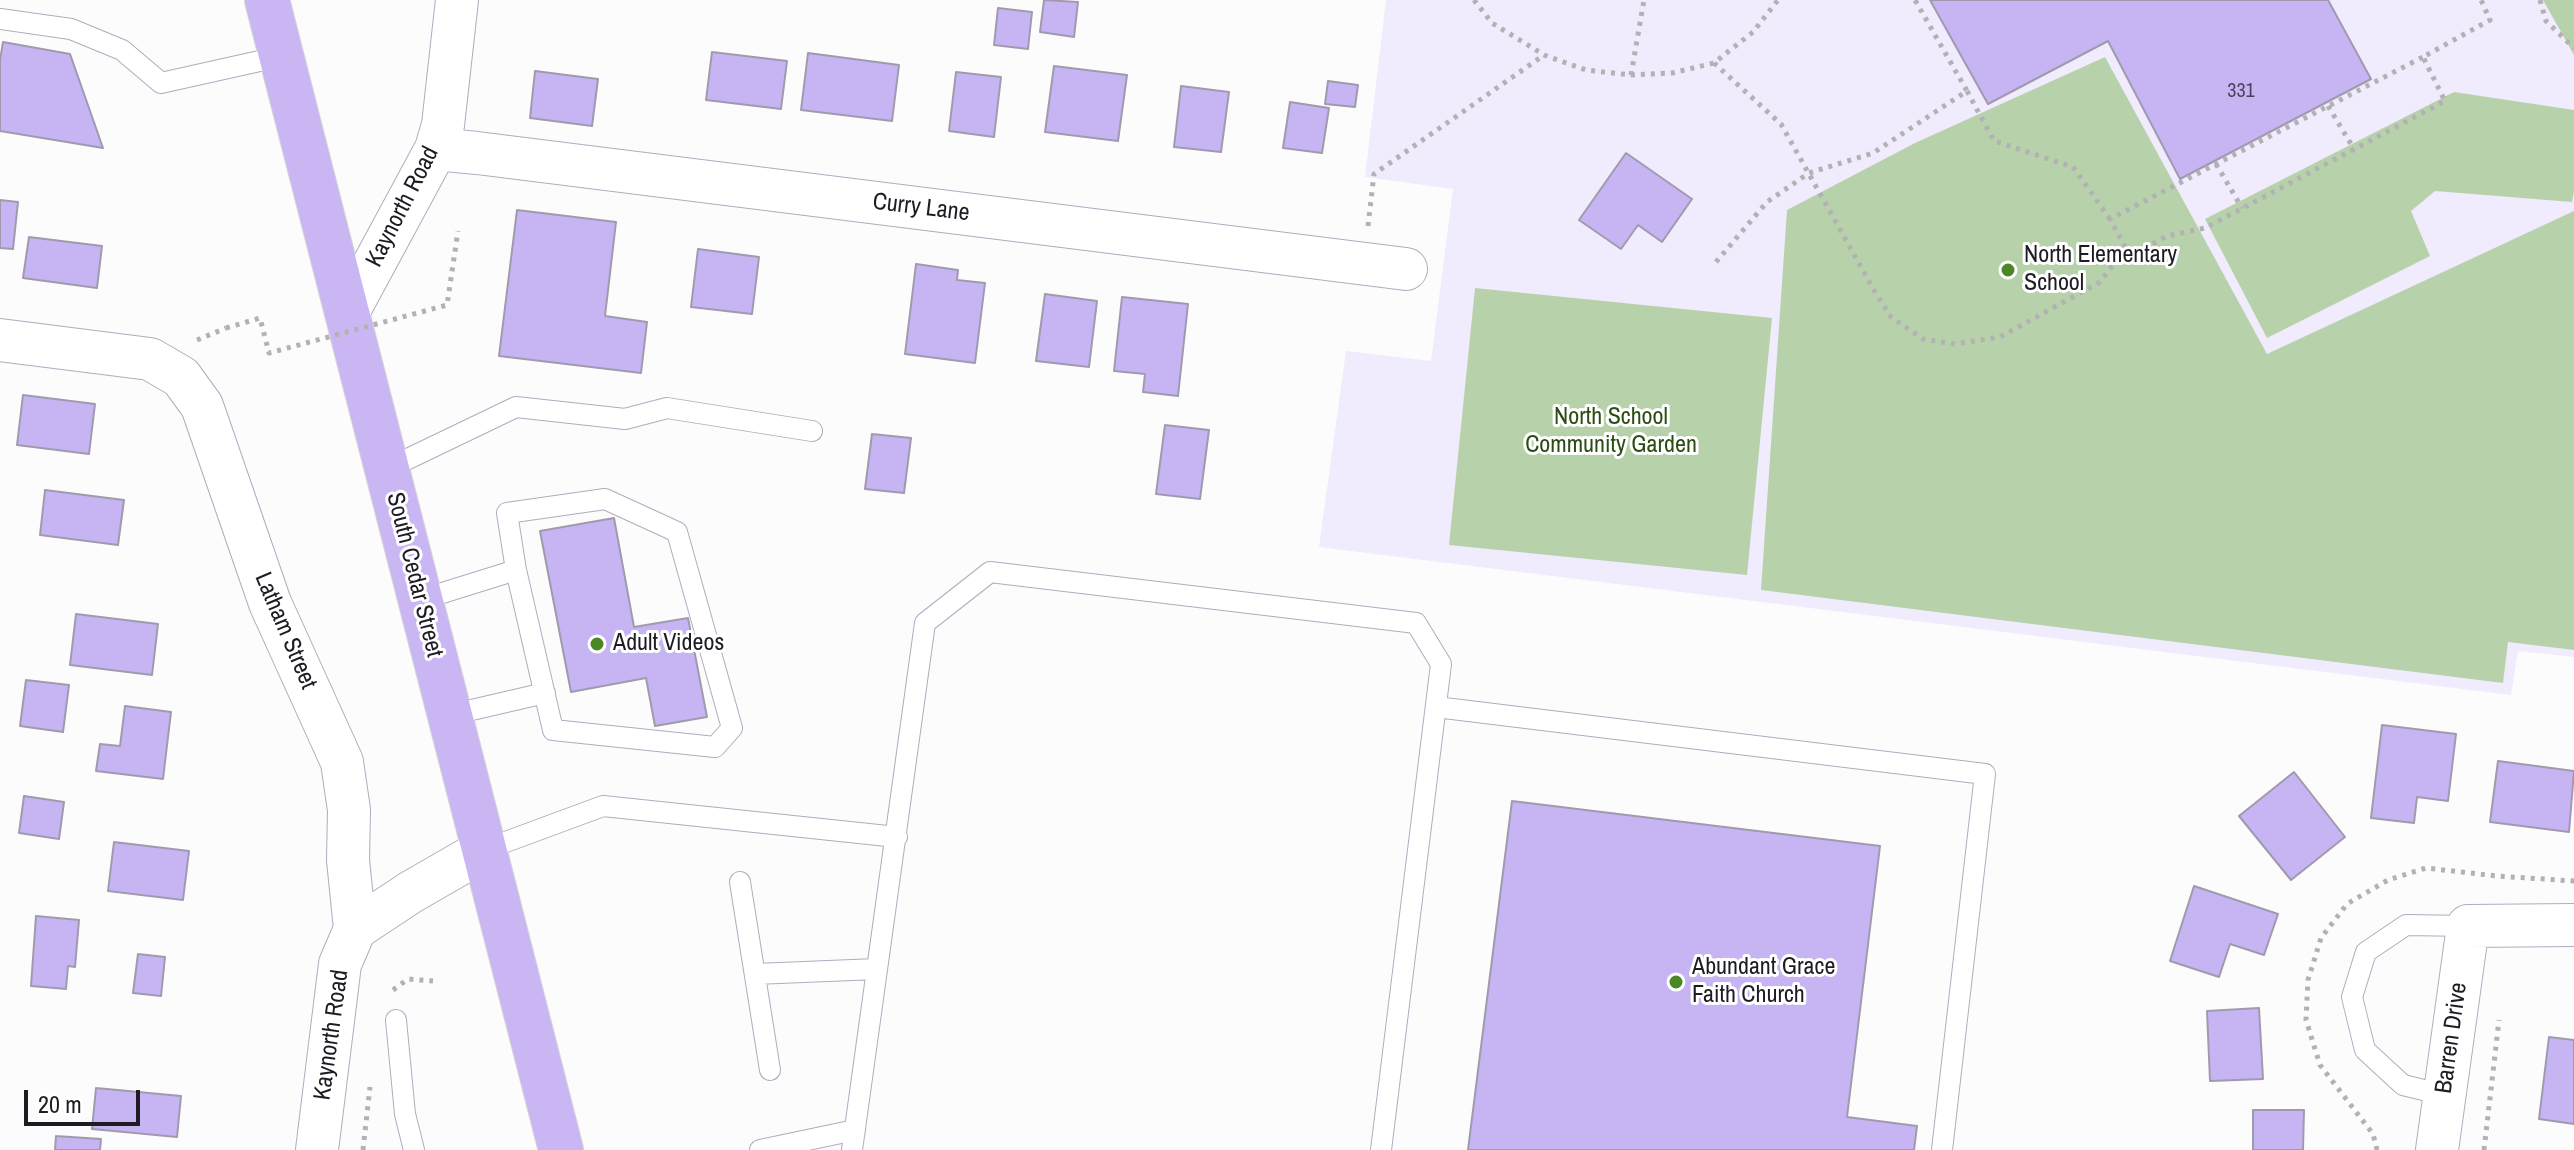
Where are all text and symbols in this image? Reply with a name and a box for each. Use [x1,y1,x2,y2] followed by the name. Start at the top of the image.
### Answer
[2227,80,2255,104] house number: 331
[360,142,446,272] street label: Kaynorth Road
[871,188,971,228] street label: Curry Lane
[2024,242,2177,298] place label: North Elementary School
[1999,261,2017,279] marker: North Elementary School
[1525,404,1697,460] park label: North School Community Garden
[380,490,448,660] street label: South Cedar Street
[248,568,322,694] street label: Latham Street
[613,630,724,658] place label: Adult Videos
[588,635,606,653] marker: Adult Videos
[1692,954,1835,1010] place label: Abundant Grace Faith Church
[309,968,355,1102] street label: Kaynorth Road
[1667,973,1685,991] marker: Abundant Grace Faith Church
[2430,981,2474,1095] street label: Barren Drive
[28,1074,144,1124] scale bar
[38,1088,82,1120] text: 20 m

